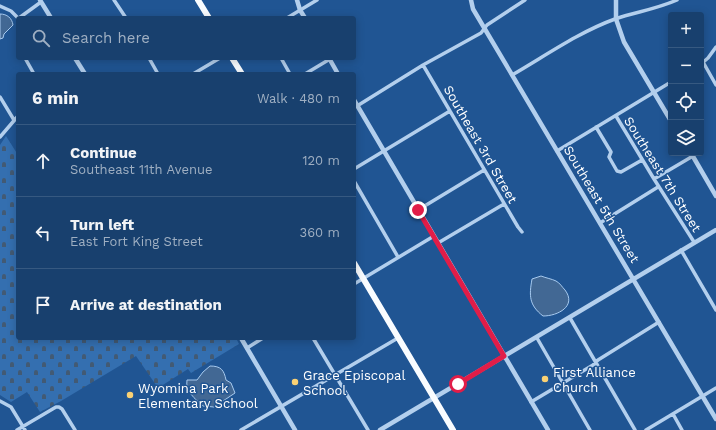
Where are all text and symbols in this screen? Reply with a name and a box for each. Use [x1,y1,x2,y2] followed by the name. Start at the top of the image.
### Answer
[668,12,704,156] map controls
[668,12,704,48] button: +
[16,16,356,60] search box
[30,27,52,49] icon: search
[62,29,150,47] text: Search here
[668,48,704,84] button: −
[441,83,521,206] street label: Southeast 3rd Street
[668,84,704,120] button: locate
[32,88,79,108] text: 6 min
[257,91,340,106] text: Walk · 480 m
[621,114,704,235] street label: Southeast 7th Street
[668,120,704,156] button: layers
[561,143,643,266] street label: Southeast 5th Street
[70,144,137,162] text: Continue
[32,150,54,172] icon: ahead
[302,153,340,168] text: 120 m
[70,162,213,177] text: Southeast 11th Avenue
[409,201,427,219] route end
[70,216,134,234] text: Turn left
[32,222,54,244] icon: left
[300,225,340,240] text: 360 m
[70,234,203,249] text: East Fort King Street
[32,294,54,316] icon: arrive
[70,296,222,314] text: Arrive at destination
[553,365,636,395] place label: First Alliance Church
[303,368,405,398] place label: Grace Episcopal School
[540,374,550,384] marker: First Alliance Church
[449,375,467,393] route start
[290,377,300,387] marker: Grace Episcopal School
[138,381,258,411] place label: Wyomina Park Elementary School
[125,390,135,400] marker: Wyomina Park Elementary School

